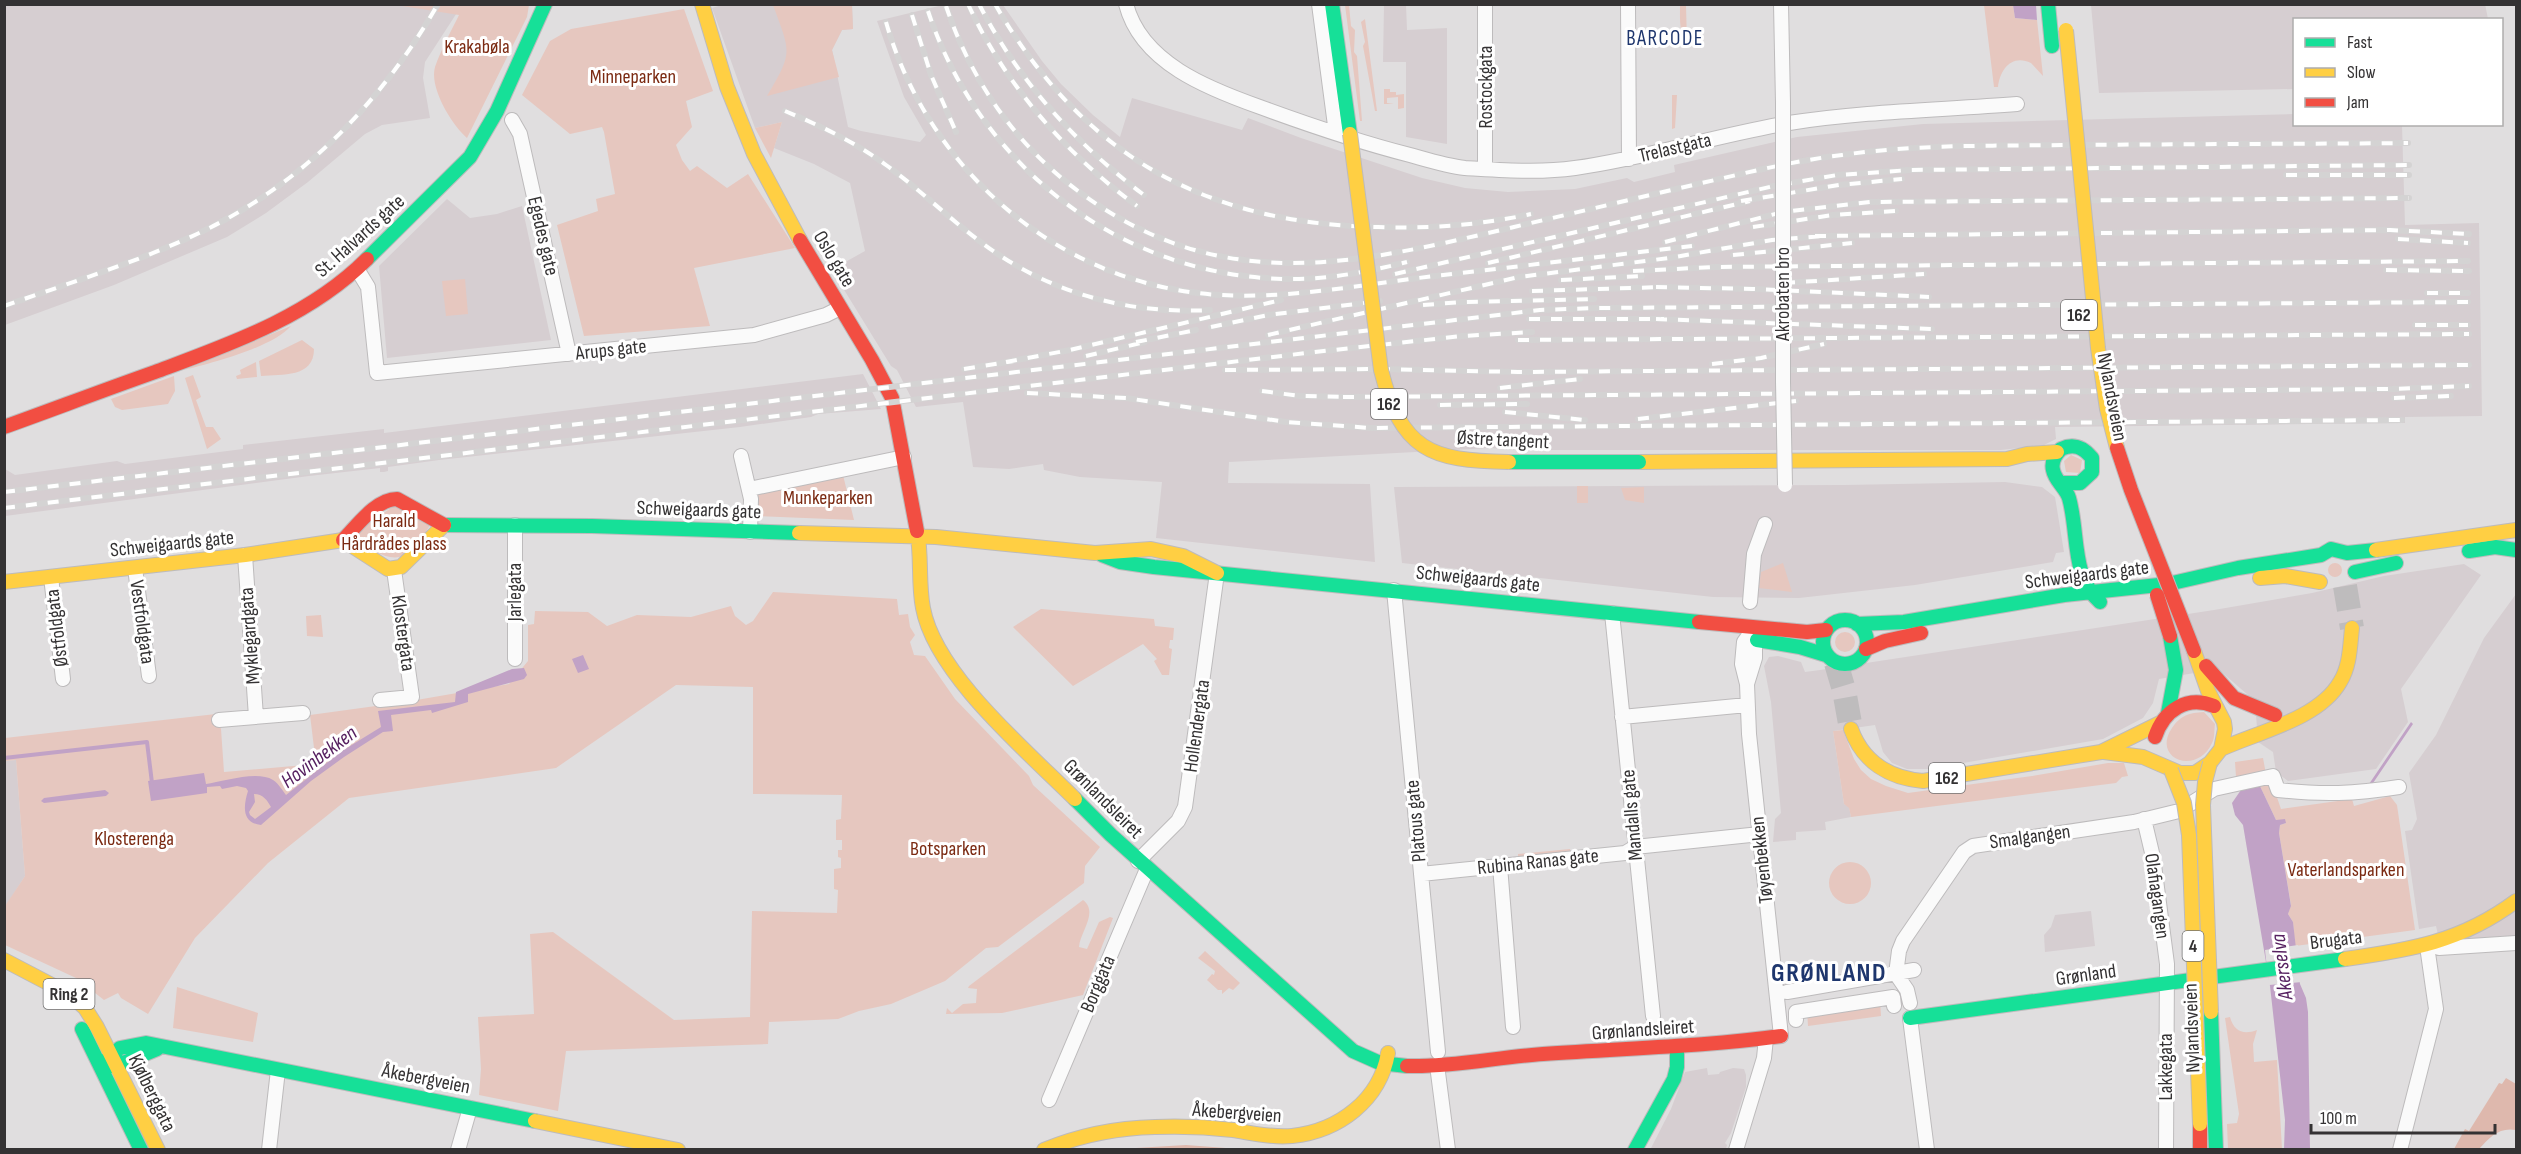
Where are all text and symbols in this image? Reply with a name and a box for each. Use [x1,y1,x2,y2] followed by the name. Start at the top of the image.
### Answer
[2293,18,2503,126] legend
[1626,26,1704,51] district label: BARCODE
[2347,32,2373,53] text: Fast
[444,35,510,59] park label: Krakabøla
[1474,45,1498,129] street label: Rostockgata
[2347,62,2376,83] text: Slow
[590,65,676,89] park label: Minneparken
[2346,92,2369,113] text: Jam
[1636,128,1714,168] street label: Trelastgata
[310,190,410,282] street label: St. Halvards gate
[522,194,564,278] street label: Egedes gate
[808,226,860,292] street label: Oslo gate
[1771,247,1795,342] street label: Akrobaten bro
[2061,300,2097,330] road number: 162
[573,334,648,366] street label: Arups gate
[2092,351,2132,443] street label: Nylandsveien
[1371,389,1407,419] road number: 162
[1456,426,1550,454] street label: Østre tangent
[783,486,873,510] park label: Munkeparken
[636,496,762,524] street label: Schweigaards gate
[341,509,447,556] park label: Harald Hårdrådes plass
[109,526,235,562] street label: Schweigaards gate
[2024,555,2150,595] street label: Schweigaards gate
[1415,561,1541,597] street label: Schweigaards gate
[503,563,527,622] street label: Jarlegata
[124,578,160,666] street label: Vestfoldgata
[235,587,265,685] street label: Myklegardgata
[40,588,74,668] street label: Østfoldgata
[386,593,420,673] street label: Klostergata
[1179,678,1215,774] street label: Hollendergata
[276,720,362,794] water label: Hovinbekken
[1058,754,1148,844] street label: Grønlandsleiret
[1929,763,1965,793] road number: 162
[1616,768,1648,862] street label: Mandalls gate
[1400,779,1432,863] street label: Platous gate
[1746,815,1778,905] street label: Tøyenbekken
[1988,819,2072,855] street label: Smalgangen
[94,827,174,851] park label: Klosterenga
[910,837,986,861] park label: Botsparken
[1476,844,1600,880] street label: Rubina Ranas gate
[2139,852,2175,940] street label: Olafiagangen
[2288,858,2404,882] park label: Vaterlandsparken
[2309,925,2363,955] street label: Brugata
[2182,931,2204,961] road number: 4
[2266,932,2299,1002] water label: Akerselva
[1075,952,1121,1016] street label: Borggata
[1771,958,1887,989] district label: GRØNLAND
[2054,959,2118,991] street label: Grønland
[44,979,94,1009] road number: Ring 2
[2178,983,2206,1073] street label: Nylandsveien
[1591,1014,1695,1046] street label: Grønlandsleiret
[2154,1033,2178,1101] street label: Lakkegata
[123,1050,181,1136] street label: Kjølberggata
[379,1059,472,1099] street label: Åkebergveien
[2311,1097,2496,1135] scale bar
[1191,1098,1282,1128] street label: Åkebergveien
[2320,1108,2357,1129] text: 100 m

